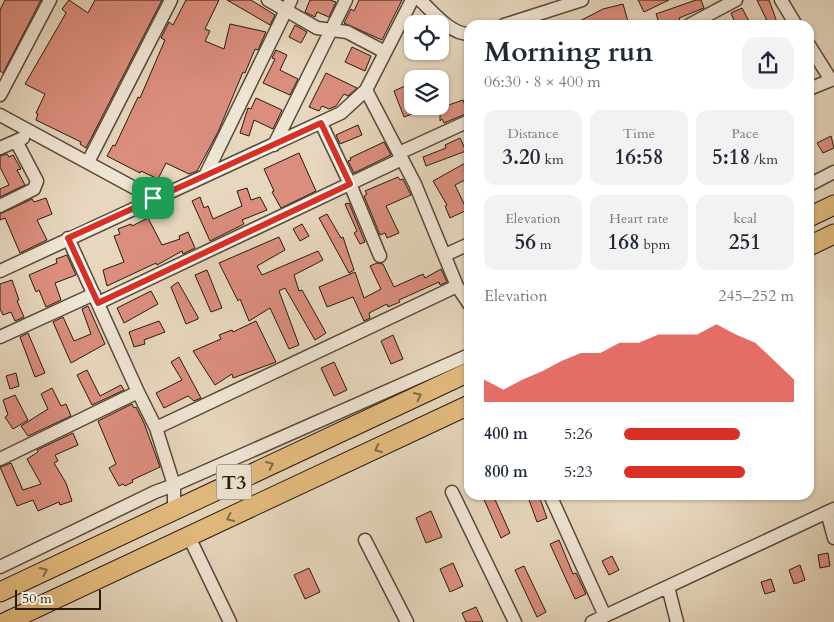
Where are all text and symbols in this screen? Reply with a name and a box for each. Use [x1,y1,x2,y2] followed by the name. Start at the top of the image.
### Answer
[404,15,449,115] map controls
[404,15,449,60] button: locate
[484,33,653,71] text: Morning run
[742,37,794,89] button: share
[404,70,449,115] button: layers
[484,71,601,93] text: 06:30 · 8 × 400 m
[507,124,559,143] text: Distance
[623,124,655,143] text: Time
[731,124,759,143] text: Pace
[502,143,541,172] text: 3.20
[614,143,664,172] text: 16:58
[712,143,750,172] text: 5:18
[541,150,564,169] text: km
[750,150,778,169] text: /km
[132,177,174,219] pin
[139,184,167,212] icon: arrive
[505,209,561,228] text: Elevation
[609,209,669,228] text: Heart rate
[733,209,757,228] text: kcal
[514,228,536,257] text: 56
[608,228,640,257] text: 168
[729,228,761,257] text: 251
[536,235,552,254] text: m
[640,235,670,254] text: bpm
[484,285,548,307] text: Elevation
[718,285,794,307] text: 245–252 m
[413,392,422,402] one-way arrow
[484,423,528,445] text: 400 m
[564,423,593,445] text: 5:26
[374,443,383,453] one-way arrow
[265,461,274,471] one-way arrow
[484,461,528,483] text: 800 m
[564,461,593,483] text: 5:23
[216,464,252,500] road number: T3
[226,512,235,522] one-way arrow
[39,567,48,577] one-way arrow
[15,587,101,610] scale bar
[22,589,52,608] text: 50 m

